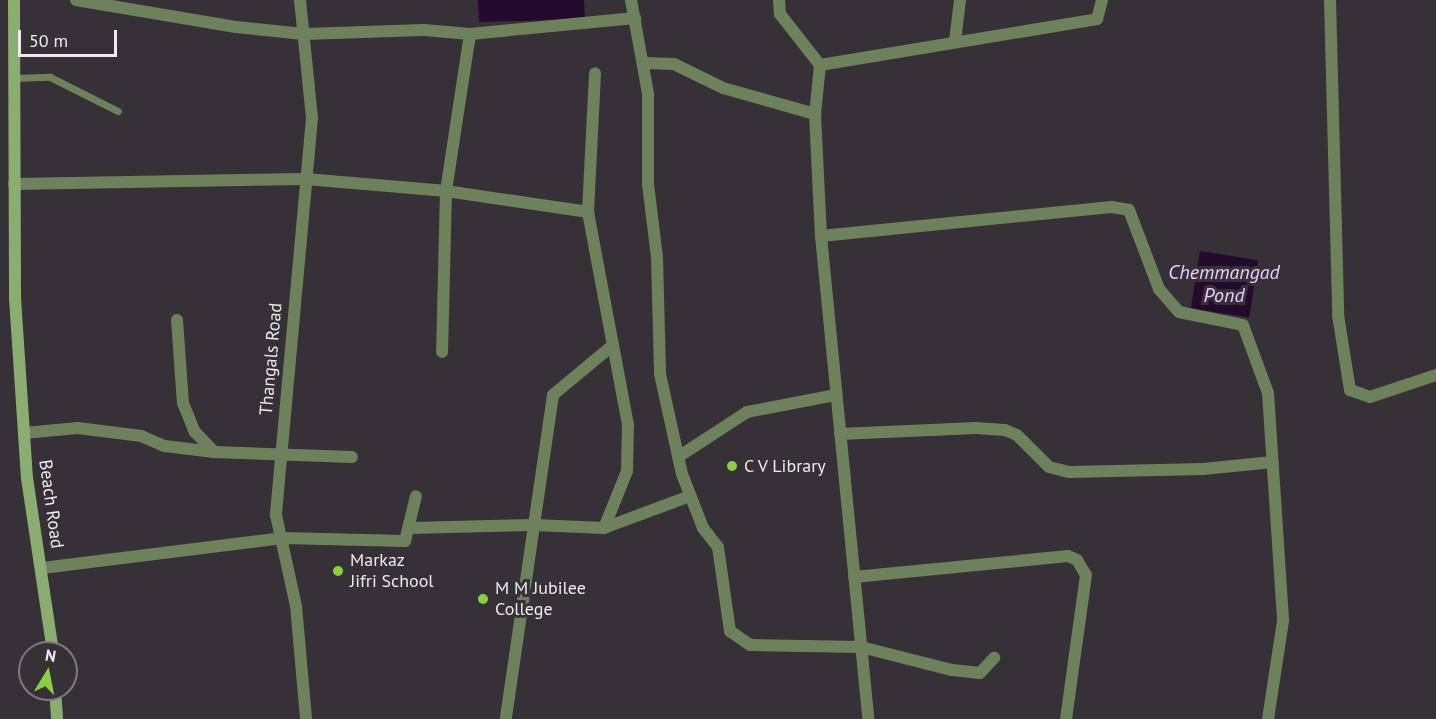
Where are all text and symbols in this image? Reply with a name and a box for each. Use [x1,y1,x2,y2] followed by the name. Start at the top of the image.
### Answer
[21,18,120,56] scale bar
[29,29,68,52] text: 50 m
[1168,261,1280,308] water label: Chemmangad Pond
[255,302,287,416] street label: Thangals Road
[744,455,828,477] place label: C V Library
[34,458,68,550] street label: Beach Road
[725,459,739,473] marker: C V Library
[350,550,434,592] place label: Markaz Jifri School
[331,564,345,578] marker: Markaz Jifri School
[495,578,586,620] place label: M M Jubilee College
[476,592,490,606] marker: M M Jubilee College
[18,641,78,701] north arrow
[44,644,58,666] text: N

